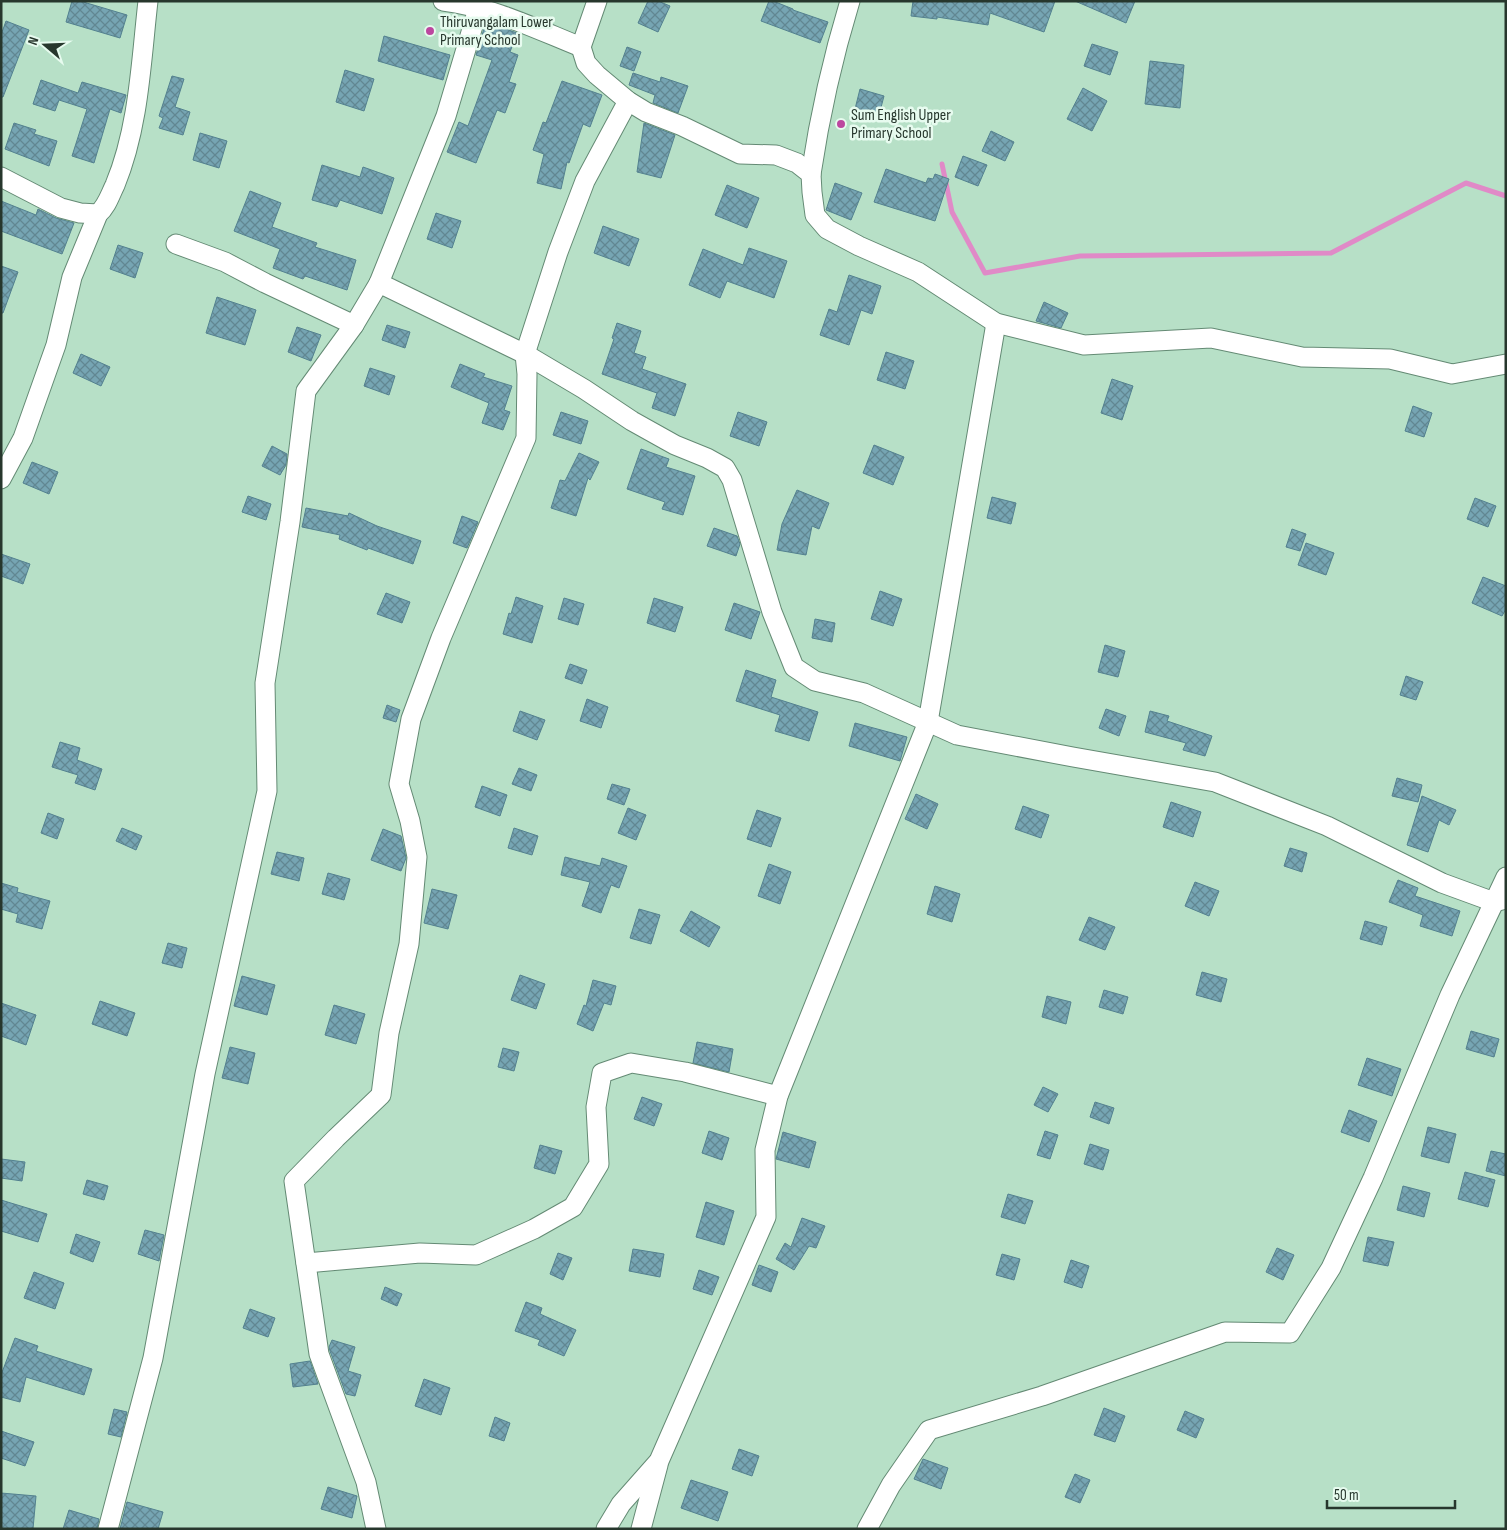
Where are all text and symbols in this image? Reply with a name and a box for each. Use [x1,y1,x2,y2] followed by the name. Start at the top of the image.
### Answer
[440,13,553,50] place label: Thiruvangalam Lower Primary School
[20,20,70,70] north arrow
[424,25,436,37] marker: Thiruvangalam Lower Primary School
[24,35,42,47] text: N
[851,106,951,143] place label: Sum English Upper Primary School
[835,118,847,130] marker: Sum English Upper Primary School
[1327,1478,1454,1510] scale bar
[1334,1486,1359,1505] text: 50 m

